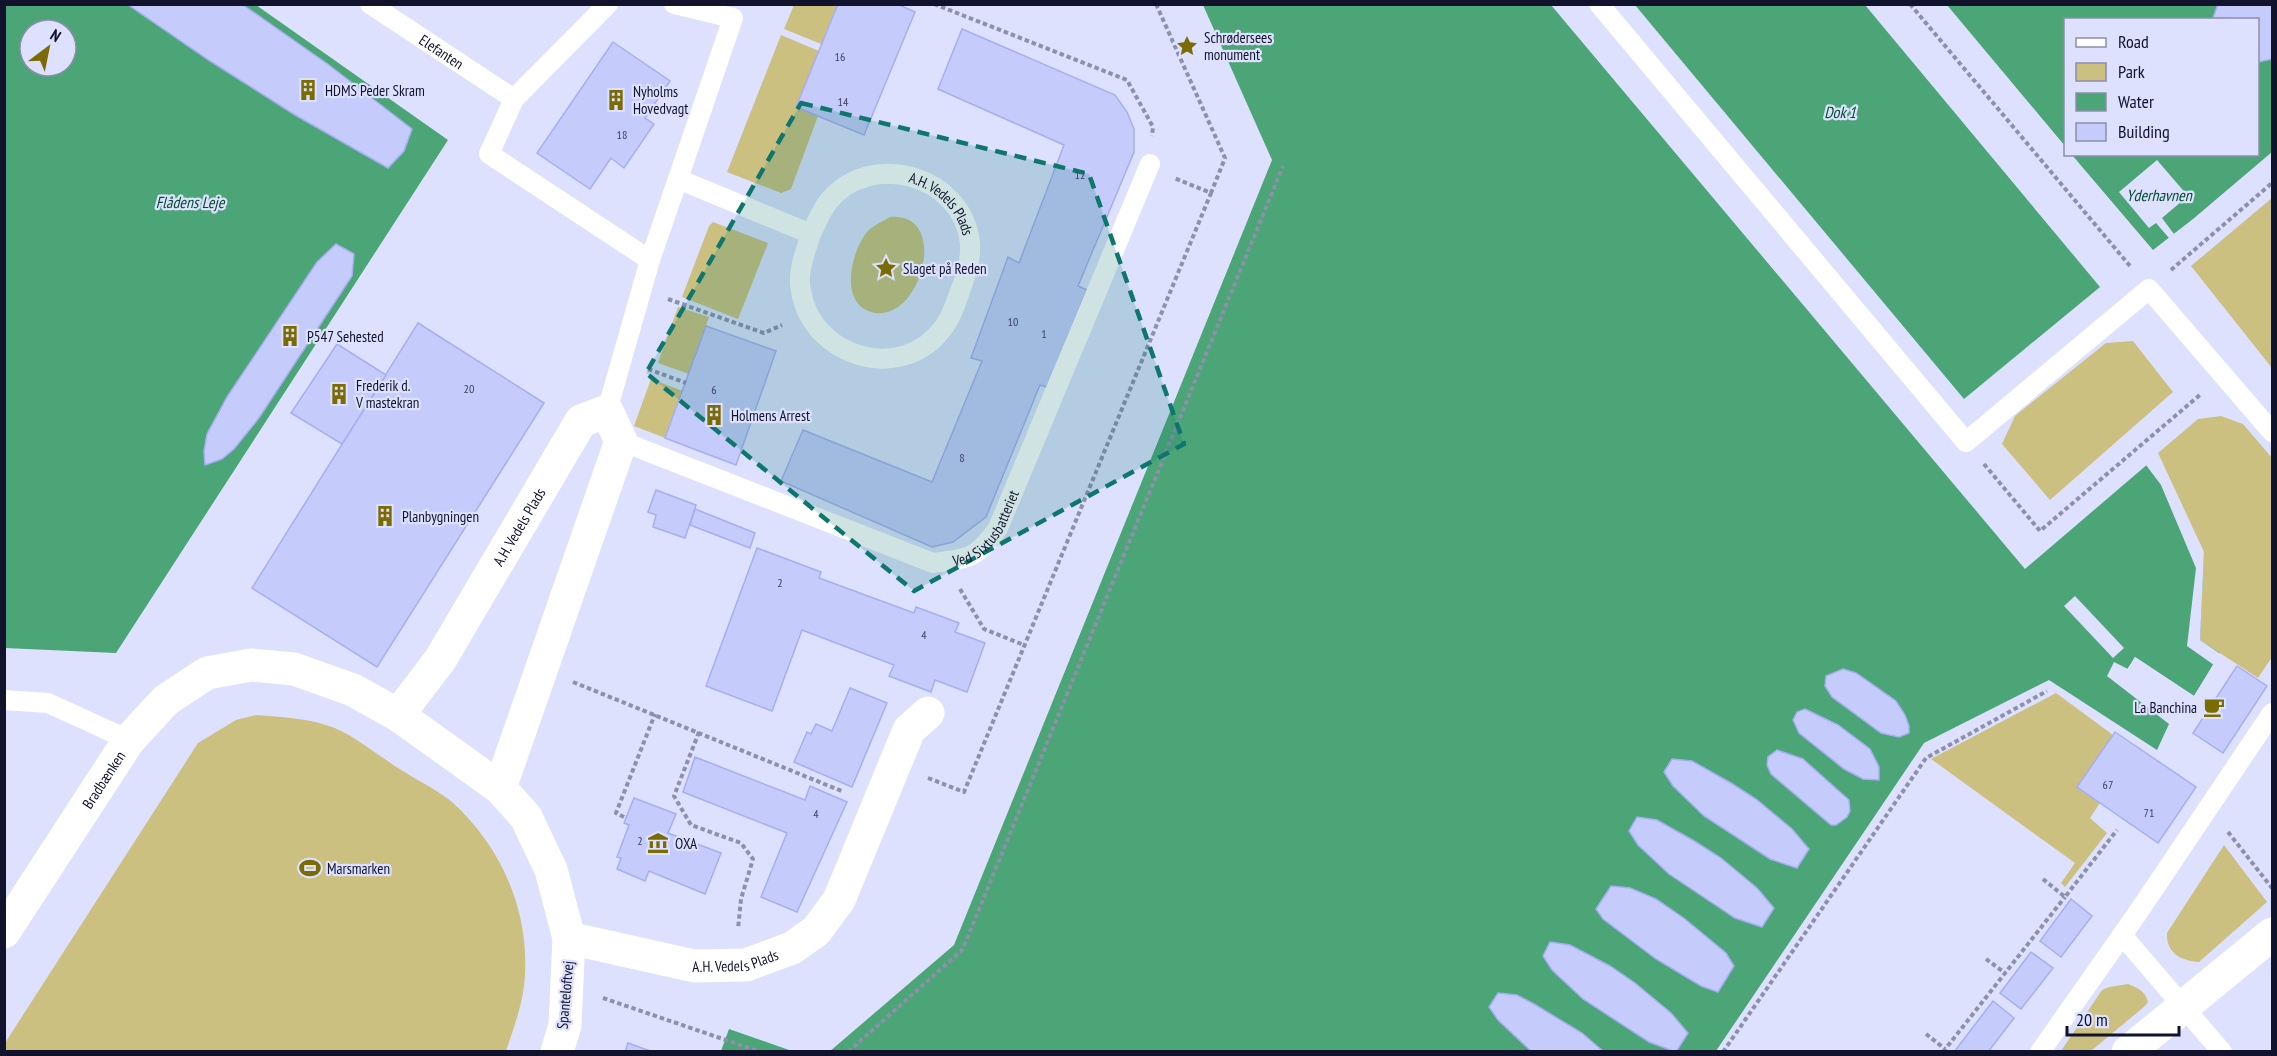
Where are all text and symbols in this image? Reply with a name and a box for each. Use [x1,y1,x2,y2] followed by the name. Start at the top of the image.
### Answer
[18,18,78,78] north arrow
[2064,18,2259,156] legend
[47,25,65,46] text: N
[1204,28,1272,64] place label: Schrødersees monument
[416,30,468,73] street label: Elefanten
[2118,30,2149,53] text: Road
[1175,34,1199,58] place icon: Schrødersees monument
[835,49,845,64] house number: 16
[2118,60,2145,83] text: Park
[296,78,320,102] building icon: HDMS Peder Skram
[325,81,425,100] place label: HDMS Peder Skram
[633,82,688,118] place label: Nyholms Hovedvagt
[604,88,628,112] building icon: Nyholms Hovedvagt
[2118,90,2154,113] text: Water
[838,94,849,109] house number: 14
[1824,102,1857,122] water label: Dok 1
[2118,120,2170,143] text: Building
[617,127,627,142] house number: 18
[907,167,978,237] street label: A.H. Vedels Plads
[1075,167,1085,182] house number: 12
[2126,185,2193,205] water label: Yderhavnen
[156,192,226,212] water label: Flådens Leje
[874,256,898,280] place icon: Slaget på Reden
[903,259,987,278] place label: Slaget på Reden
[1008,314,1018,329] house number: 10
[278,324,302,348] building icon: P547 Sehested
[1041,326,1047,341] house number: 1
[307,327,384,346] place label: P547 Sehested
[355,376,419,412] place label: Frederik d. V mastekran
[464,381,474,396] house number: 20
[327,382,351,406] building icon: Frederik d. V mastekran
[711,382,717,397] house number: 6
[702,403,726,427] building icon: Holmens Arrest
[731,406,810,425] place label: Holmens Arrest
[959,450,965,465] house number: 8
[488,484,549,569] street label: A.H. Vedels Plads
[950,487,1022,570] street label: Ved Sixtusbatteriet
[373,504,397,528] building icon: Planbygningen
[402,507,479,526] place label: Planbygningen
[777,575,783,590] house number: 2
[921,627,927,642] house number: 4
[2202,695,2226,719] cafe icon: La Banchina
[2134,698,2197,717] place label: La Banchina
[78,747,129,812] street label: Bradbænken
[2103,777,2113,792] house number: 67
[2144,805,2154,820] house number: 71
[813,806,819,821] house number: 4
[646,831,670,855] museum icon: OXA
[637,833,643,848] house number: 2
[675,834,698,853] place label: OXA
[298,856,322,880] sports icon: Marsmarken
[327,859,390,878] place label: Marsmarken
[692,944,781,976] street label: A.H. Vedels Plads
[553,960,577,1030] street label: Spanteloftvej
[2067,999,2180,1037] scale bar
[2076,1008,2108,1031] text: 20 m

